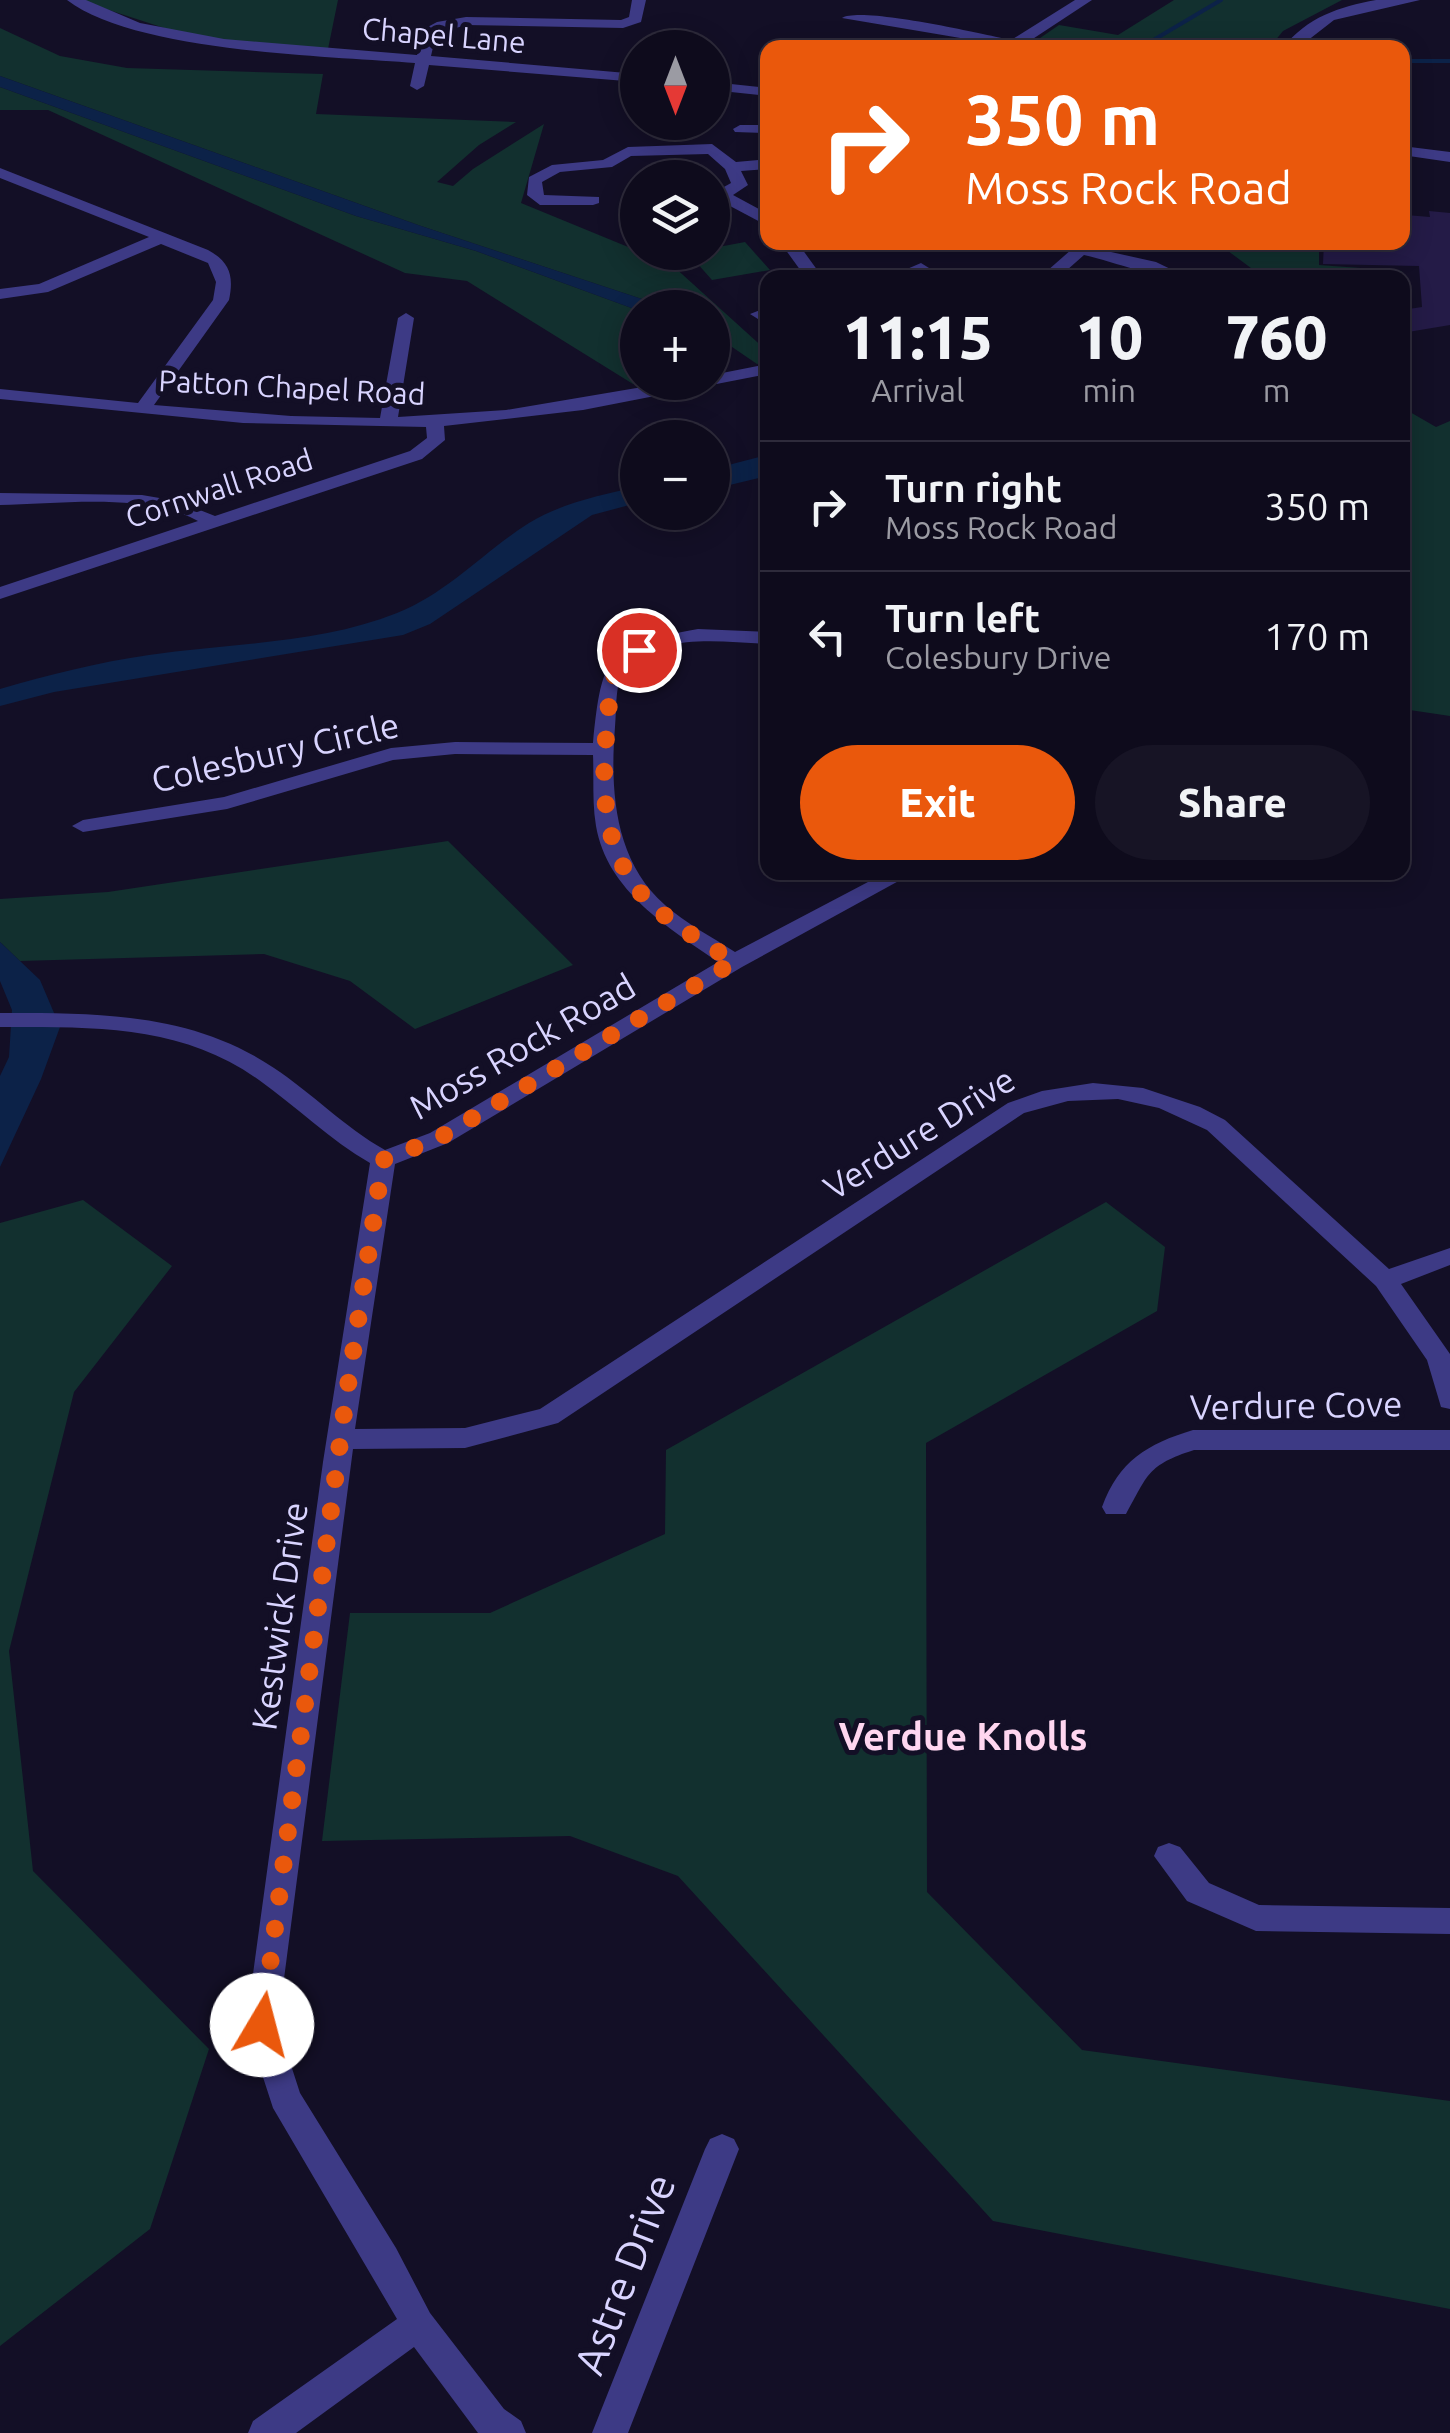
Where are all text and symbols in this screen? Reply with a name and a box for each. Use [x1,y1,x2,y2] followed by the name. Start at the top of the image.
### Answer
[361,11,527,59] street label: Chapel Lane
[620,30,730,140] north arrow
[620,30,730,530] map controls
[800,80,930,210] icon: right
[965,80,1160,158] text: 350 m
[620,160,730,270] button: layers
[965,162,1292,213] text: Moss Rock Road
[620,290,730,400] button: +
[843,303,993,370] text: 11:15
[1075,303,1143,370] text: 10
[1226,303,1327,370] text: 760
[158,363,426,411] street label: Patton Chapel Road
[871,372,964,408] text: Arrival
[1082,372,1136,408] text: min
[1263,372,1290,408] text: m
[620,420,730,530] button: −
[121,442,317,534] street label: Cornwall Road
[885,467,1062,509] text: Turn right
[800,479,855,534] icon: right
[1264,485,1370,527] text: 350 m
[885,509,1117,545] text: Moss Rock Road
[885,597,1040,639] text: Turn left
[597,608,682,693] pin
[800,609,855,664] icon: left
[1264,615,1370,657] text: 170 m
[612,623,667,678] icon: arrive
[885,639,1111,675] text: Colesbury Drive
[147,704,403,800] street label: Colesbury Circle
[800,745,1075,860] button: Exit
[1095,745,1370,860] button: Share
[402,965,642,1127] street label: Moss Rock Road
[816,1058,1022,1208] street label: Verdure Drive
[1189,1383,1403,1427] street label: Verdure Cove
[243,1500,315,1732] street label: Kestwick Drive
[838,1715,1088,1757] district label: Verdue Knolls
[210,1973,314,2077] position arrow
[564,2167,684,2381] street label: Astre Drive

